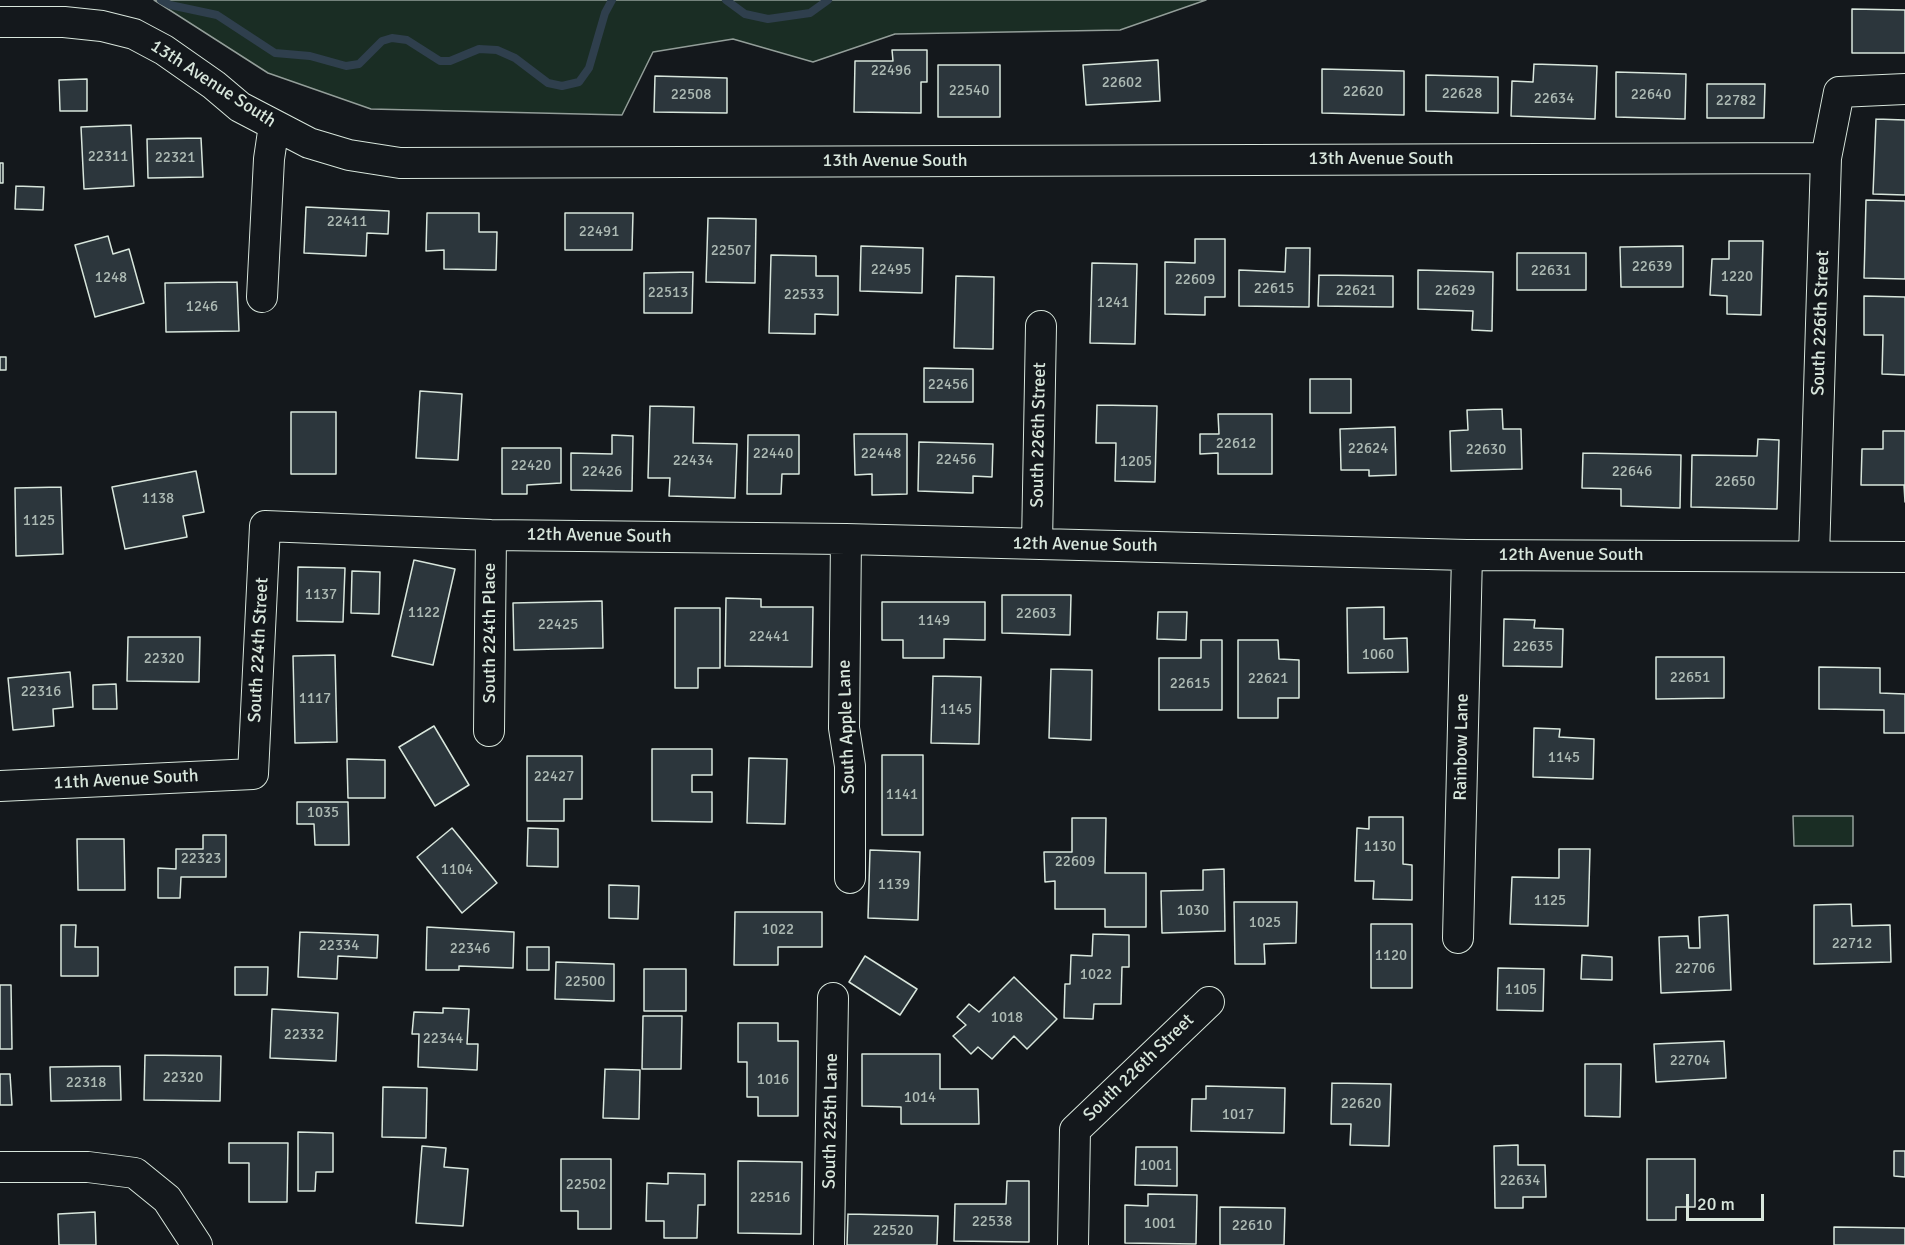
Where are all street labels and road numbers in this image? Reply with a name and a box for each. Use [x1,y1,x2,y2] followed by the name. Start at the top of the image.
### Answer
[146,35,280,133] street label: 13th Avenue South
[1308,148,1454,170] street label: 13th Avenue South
[822,150,968,172] street label: 13th Avenue South
[1808,250,1834,396] street label: South 226th Street
[1027,362,1051,508] street label: South 226th Street
[526,524,672,548] street label: 12th Avenue South
[1012,533,1158,557] street label: 12th Avenue South
[1498,544,1644,566] street label: 12th Avenue South
[479,563,501,703] street label: South 224th Place
[244,577,274,723] street label: South 224th Street
[834,659,860,795] street label: South Apple Lane
[1450,693,1474,801] street label: Rainbow Lane
[53,765,199,795] street label: 11th Avenue South
[1079,1010,1199,1126] street label: South 226th Street
[819,1053,843,1189] street label: South 225th Lane

